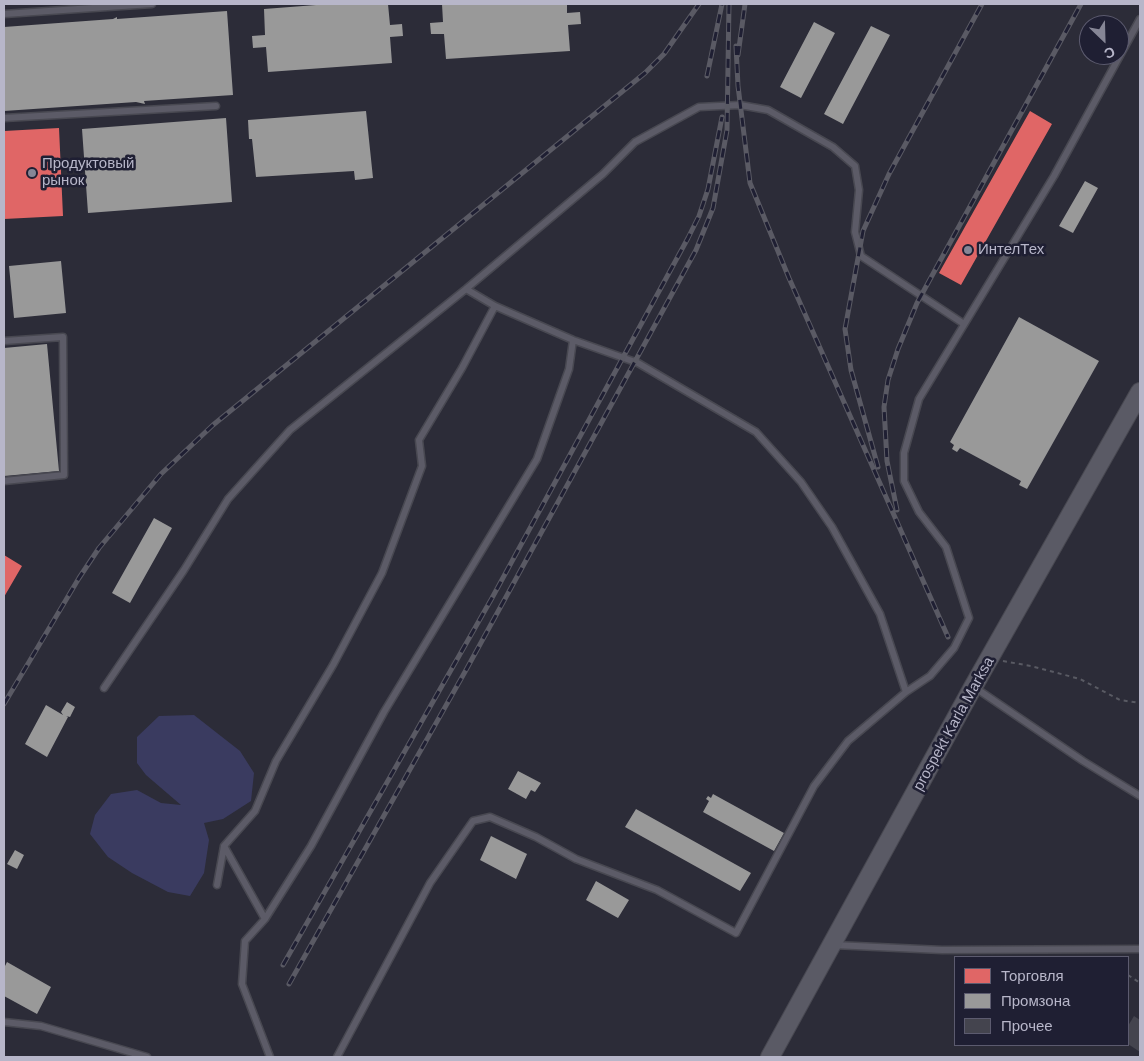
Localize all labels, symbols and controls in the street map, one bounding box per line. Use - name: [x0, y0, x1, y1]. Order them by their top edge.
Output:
- north arrow: [1079, 15, 1129, 65]
- text: С: [1102, 43, 1118, 62]
- place label: Продуктовый рынок: [42, 155, 134, 190]
- marker: Продуктовый рынок: [26, 167, 38, 179]
- place label: ИнтелТех: [978, 241, 1044, 259]
- marker: ИнтелТех: [962, 244, 974, 256]
- street label: prospekt Karla Marksa: [910, 654, 998, 794]
- legend: [954, 956, 1129, 1046]
- text: Торговля: [1001, 967, 1064, 984]
- text: Промзона: [1001, 992, 1070, 1009]
- text: Прочее: [1001, 1017, 1053, 1034]

